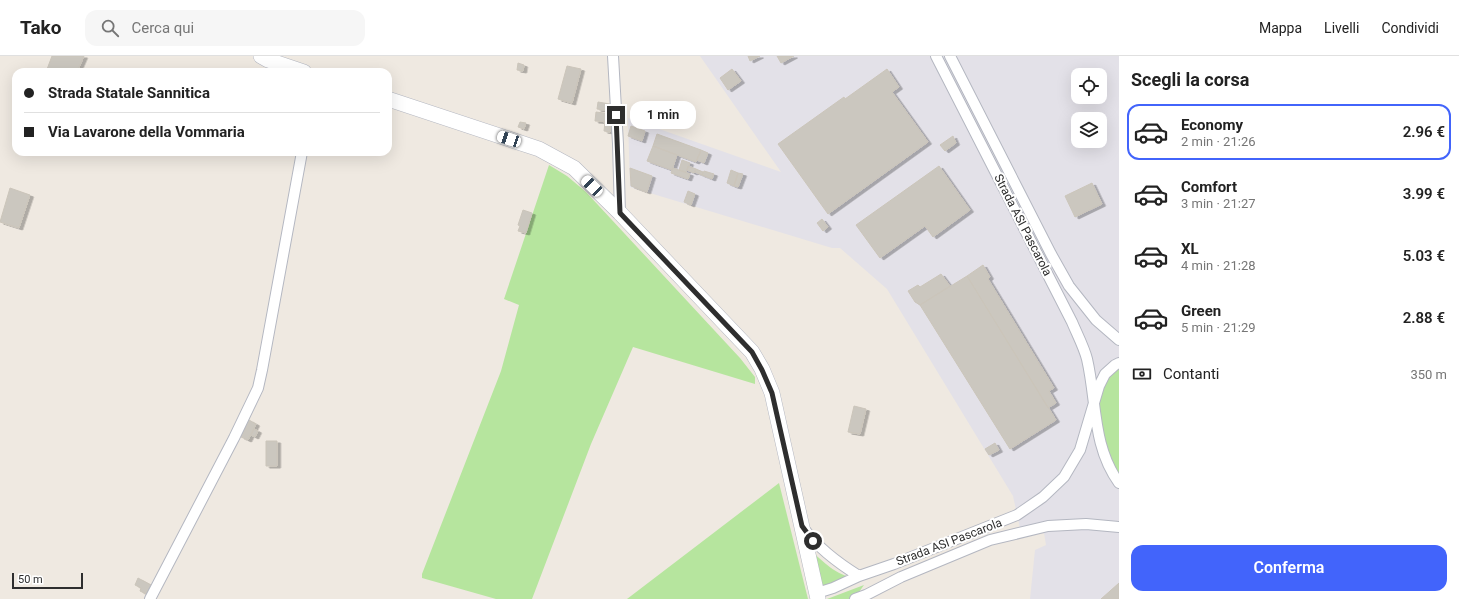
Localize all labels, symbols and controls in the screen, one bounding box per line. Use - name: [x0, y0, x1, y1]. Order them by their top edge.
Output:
- search box: [85, 10, 365, 46]
- text: Tako: [20, 16, 61, 39]
- icon: search: [99, 17, 121, 39]
- text: Cerca qui: [131, 19, 194, 37]
- text: Mappa: [1259, 20, 1302, 36]
- text: Livelli: [1324, 20, 1359, 36]
- text: Condividi: [1381, 20, 1439, 36]
- map controls: [1071, 68, 1107, 148]
- button: locate: [1071, 68, 1107, 104]
- text: Scegli la corsa: [1131, 69, 1249, 90]
- text: Strada Statale Sannitica: [48, 84, 210, 102]
- callout: 1 min: [630, 101, 696, 129]
- route end: [607, 106, 625, 124]
- text: 1 min: [647, 107, 679, 122]
- button: layers: [1071, 112, 1107, 148]
- icon: car: [1133, 114, 1169, 150]
- text: Economy: [1181, 116, 1243, 134]
- text: Via Lavarone della Vommaria: [48, 123, 245, 141]
- text: 2.96 €: [1403, 123, 1445, 141]
- car: [496, 130, 522, 148]
- text: 2 min · 21:26: [1181, 134, 1256, 149]
- street label: Strada ASI Pascarola: [991, 172, 1055, 278]
- car: [579, 173, 605, 199]
- icon: car: [1133, 176, 1169, 212]
- text: Comfort: [1181, 178, 1237, 196]
- text: 3.99 €: [1403, 185, 1445, 203]
- text: 3 min · 21:27: [1181, 196, 1256, 211]
- icon: car: [1133, 238, 1169, 274]
- text: XL: [1181, 240, 1199, 258]
- text: 5.03 €: [1403, 247, 1445, 265]
- text: 4 min · 21:28: [1181, 258, 1256, 273]
- icon: car: [1133, 300, 1169, 336]
- text: Green: [1181, 302, 1221, 320]
- text: 2.88 €: [1403, 309, 1445, 327]
- text: 5 min · 21:29: [1181, 320, 1256, 335]
- icon: cash: [1131, 363, 1153, 385]
- text: Contanti: [1163, 365, 1220, 383]
- text: 350 m: [1410, 367, 1447, 382]
- street label: Strada ASI Pascarola: [894, 515, 1004, 569]
- route start: [804, 532, 822, 550]
- button: Conferma: [1131, 545, 1447, 591]
- scale bar: [12, 571, 83, 590]
- text: 50 m: [18, 573, 43, 586]

